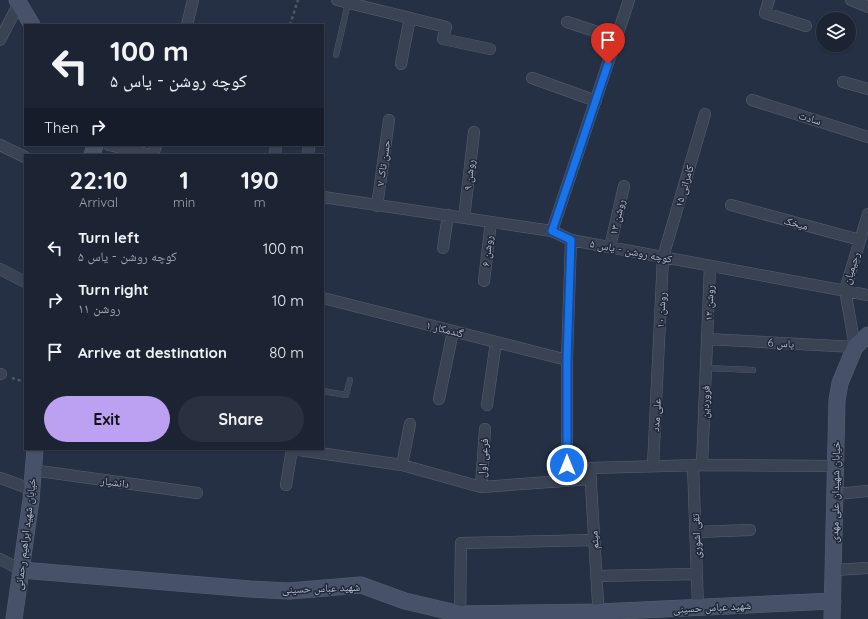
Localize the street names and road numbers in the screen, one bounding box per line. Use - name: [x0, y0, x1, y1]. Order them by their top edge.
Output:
- street label: سادت: [797, 108, 823, 128]
- street label: حسن تاک ۷: [373, 139, 393, 187]
- street label: روشن ۹: [460, 159, 478, 191]
- street label: کامرانی ۱۵: [671, 163, 697, 209]
- street label: روشن ۱۳: [606, 198, 628, 236]
- street label: میخک: [782, 213, 810, 233]
- street label: روشن ۶: [478, 235, 496, 267]
- street label: کوچه روشن - یاس ۵: [589, 236, 674, 266]
- street label: رحیمیان: [839, 250, 863, 286]
- street label: روشن ۱۲: [701, 285, 717, 321]
- street label: روشن ۱۰: [653, 292, 669, 328]
- street label: گندمکار ۱: [425, 318, 466, 340]
- street label: یاس 6: [767, 335, 795, 351]
- street label: فروردین: [697, 385, 713, 419]
- street label: علی مدد: [648, 397, 664, 432]
- street label: فرعی اول: [475, 437, 491, 478]
- street label: خیابان شهیدان علی مهدی: [827, 441, 843, 543]
- street label: دانشیار: [99, 473, 131, 491]
- street label: خیابان شهید ابراهیم رحمانی: [11, 477, 40, 591]
- street label: تقی اشوری: [688, 513, 704, 559]
- street label: میثم: [586, 530, 603, 550]
- street label: شهید عباس حسینی: [282, 580, 360, 596]
- street label: شهید عباس حسینی: [673, 598, 751, 616]

